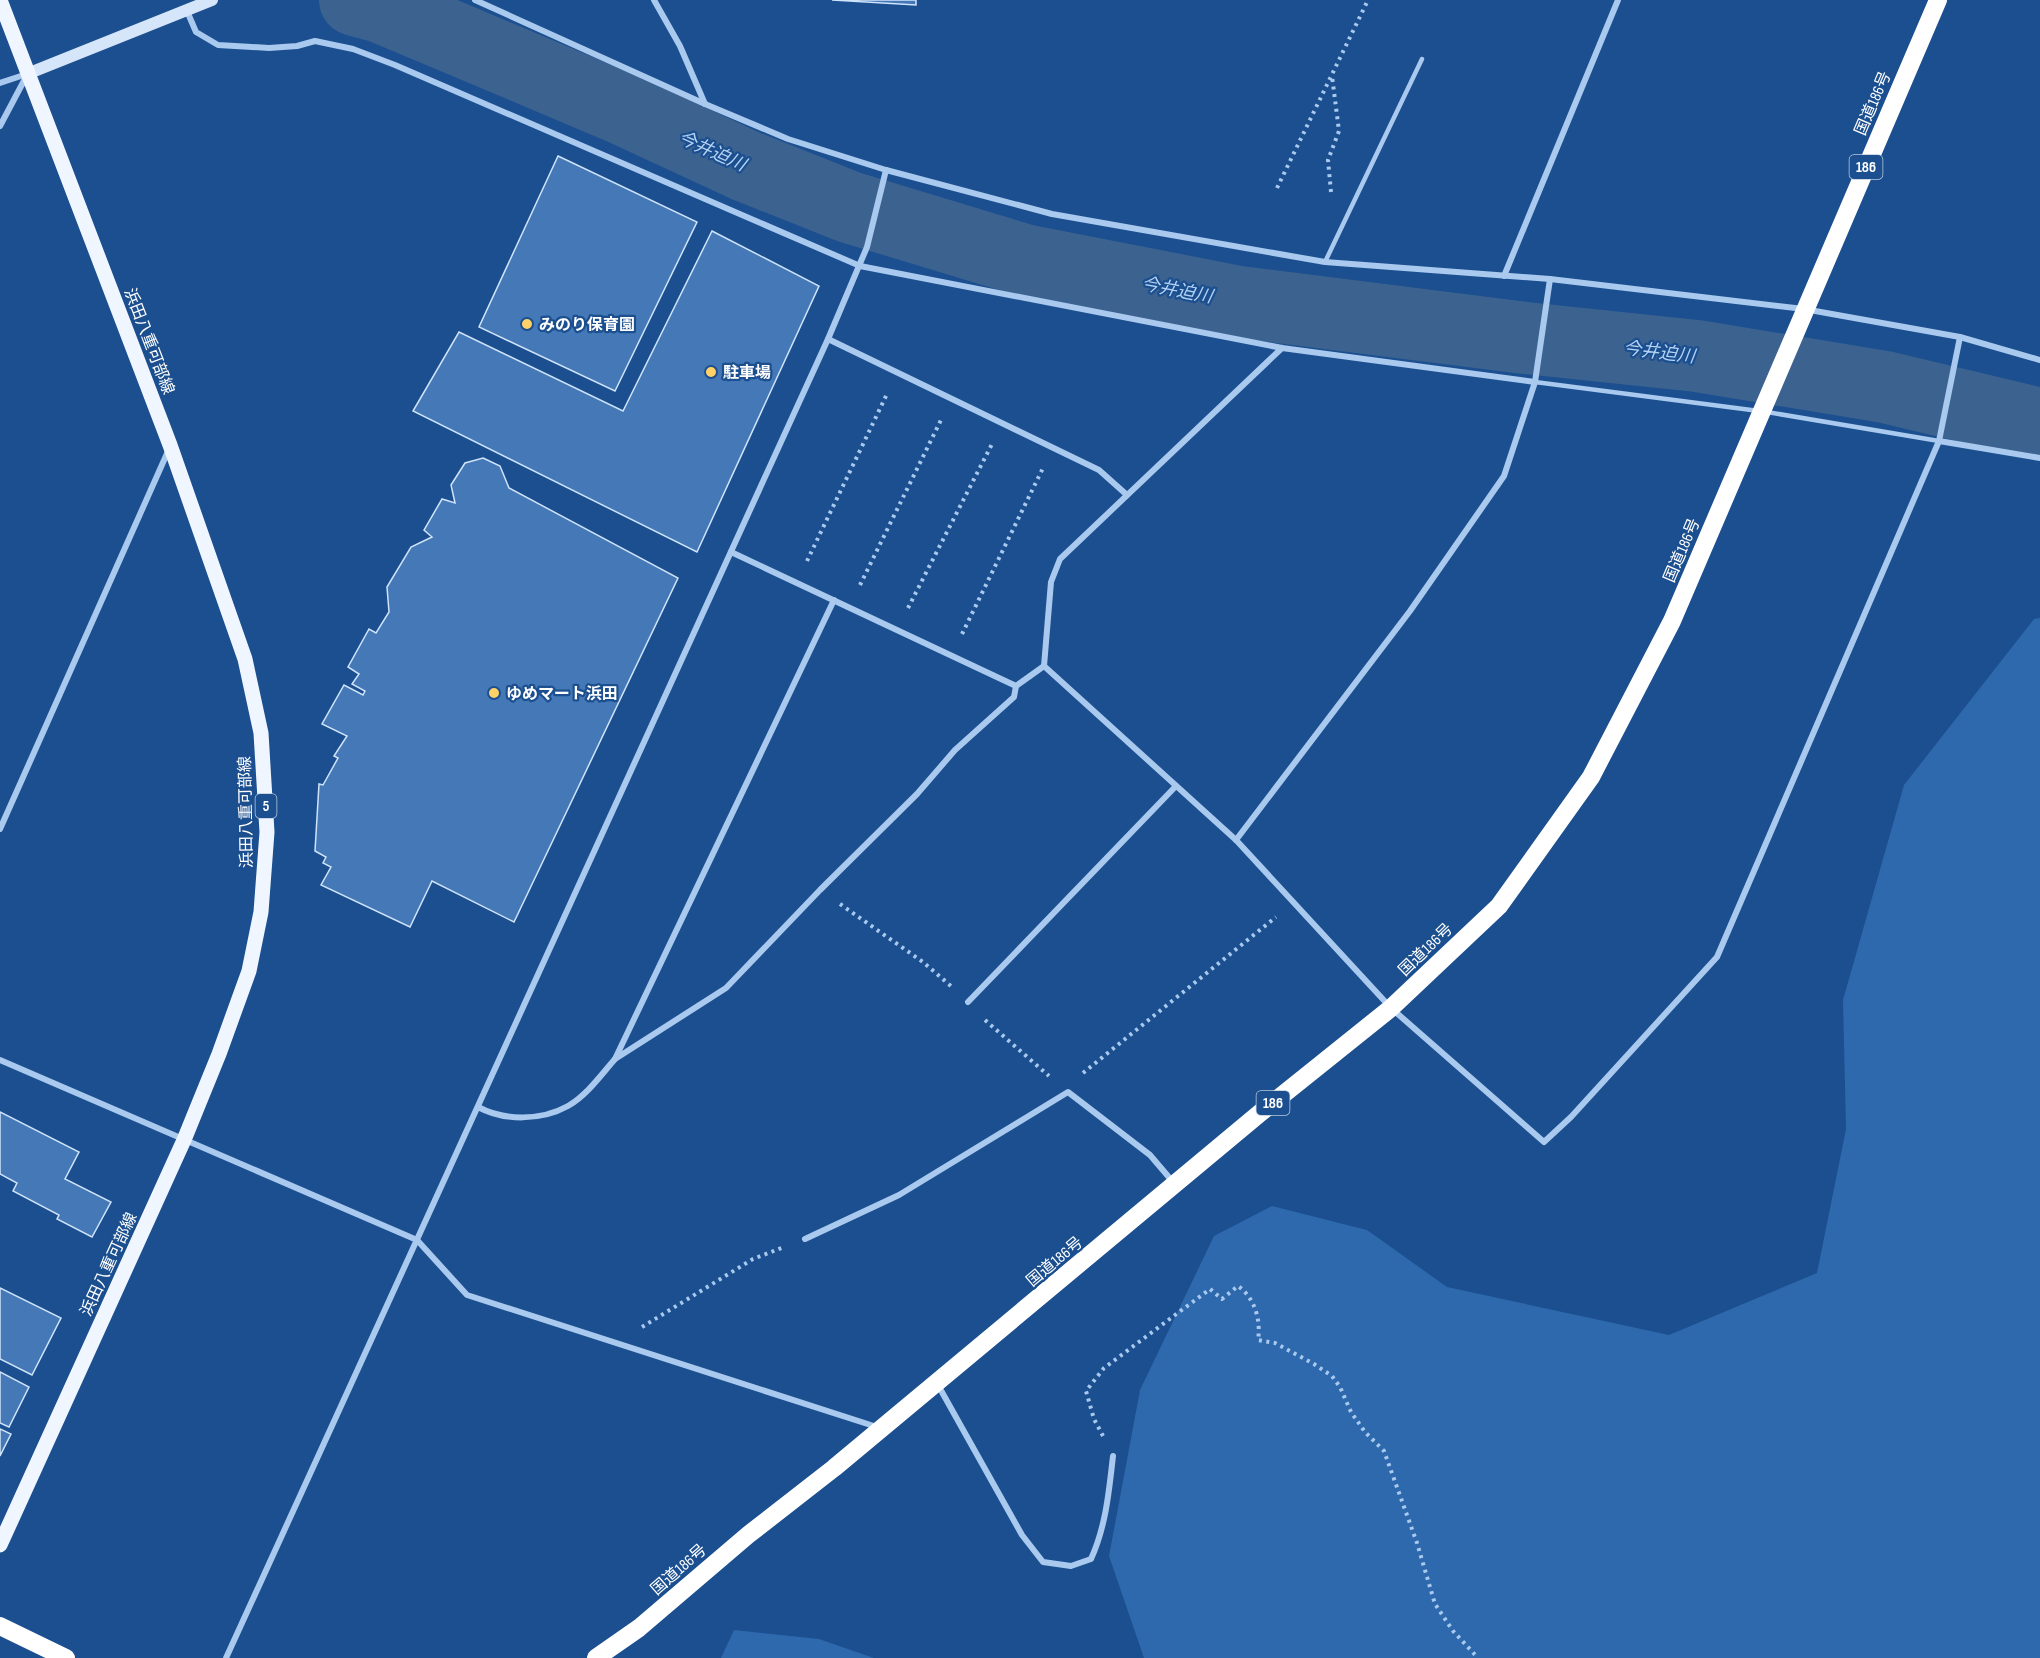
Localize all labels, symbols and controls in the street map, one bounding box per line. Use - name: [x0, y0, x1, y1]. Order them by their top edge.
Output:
- street label: 国道186号: [1851, 69, 1895, 138]
- water label: 今井迫川: [675, 127, 751, 177]
- road number: 186: [1850, 155, 1882, 179]
- water label: 今井迫川: [1140, 273, 1216, 308]
- street label: 浜田八重可部線: [120, 286, 178, 397]
- place label: みのり保育園: [539, 316, 635, 335]
- marker: みのり保育園: [520, 317, 534, 331]
- water label: 今井迫川: [1622, 338, 1698, 368]
- place label: 駐車場: [723, 364, 771, 383]
- marker: 駐車場: [704, 365, 718, 379]
- street label: 国道186号: [1660, 516, 1704, 585]
- place label: ゆめマート浜田: [506, 685, 618, 704]
- marker: ゆめマート浜田: [487, 686, 501, 700]
- street label: 浜田八重可部線: [236, 756, 257, 868]
- road number: 5: [256, 794, 276, 818]
- street label: 国道186号: [1395, 920, 1457, 980]
- road number: 186: [1256, 1091, 1290, 1115]
- street label: 浜田八重可部線: [77, 1210, 142, 1319]
- street label: 国道186号: [1023, 1233, 1087, 1291]
- street label: 国道186号: [647, 1541, 711, 1599]

